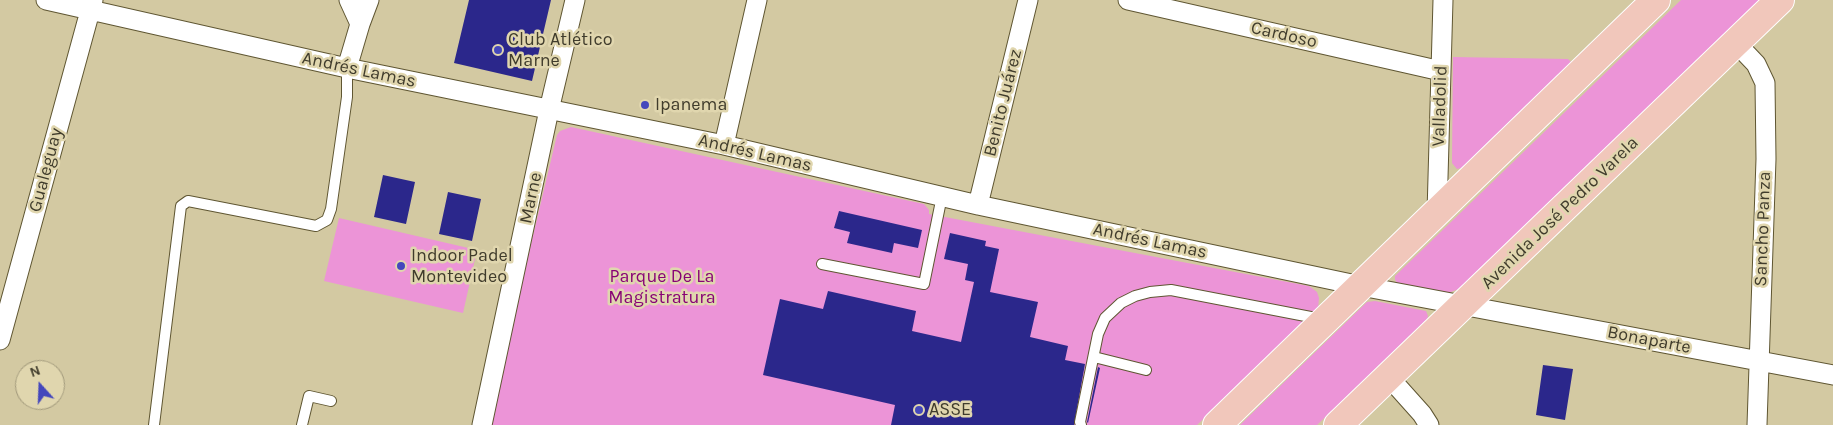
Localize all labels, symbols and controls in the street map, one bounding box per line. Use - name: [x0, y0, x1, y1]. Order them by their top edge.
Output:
- street label: Cardoso: [1249, 17, 1319, 53]
- place label: Club Atlético Marne: [508, 29, 613, 72]
- marker: Club Atlético Marne: [492, 44, 504, 56]
- street label: Andrés Lamas: [300, 47, 418, 93]
- street label: Benito Juárez: [979, 47, 1027, 159]
- street label: Valladolid: [1428, 65, 1452, 147]
- place label: Ipanema: [655, 94, 727, 116]
- marker: Ipanema: [639, 99, 651, 111]
- street label: Gualeguay: [24, 126, 68, 214]
- street label: Andrés Lamas: [696, 129, 814, 177]
- street label: Avenida José Pedro Varela: [1477, 132, 1643, 294]
- street label: Marne: [515, 170, 547, 226]
- street label: Sancho Panza: [1750, 171, 1776, 287]
- street label: Andrés Lamas: [1091, 218, 1209, 264]
- place label: Indoor Padel Montevideo: [411, 245, 513, 288]
- marker: Indoor Padel Montevideo: [395, 260, 407, 272]
- park label: Parque De La Magistratura: [608, 266, 716, 308]
- street label: Bonaparte: [1605, 321, 1693, 359]
- north arrow: [15, 360, 65, 410]
- text: N: [27, 362, 43, 381]
- place label: ASSE: [929, 399, 971, 421]
- marker: ASSE: [913, 404, 925, 416]

